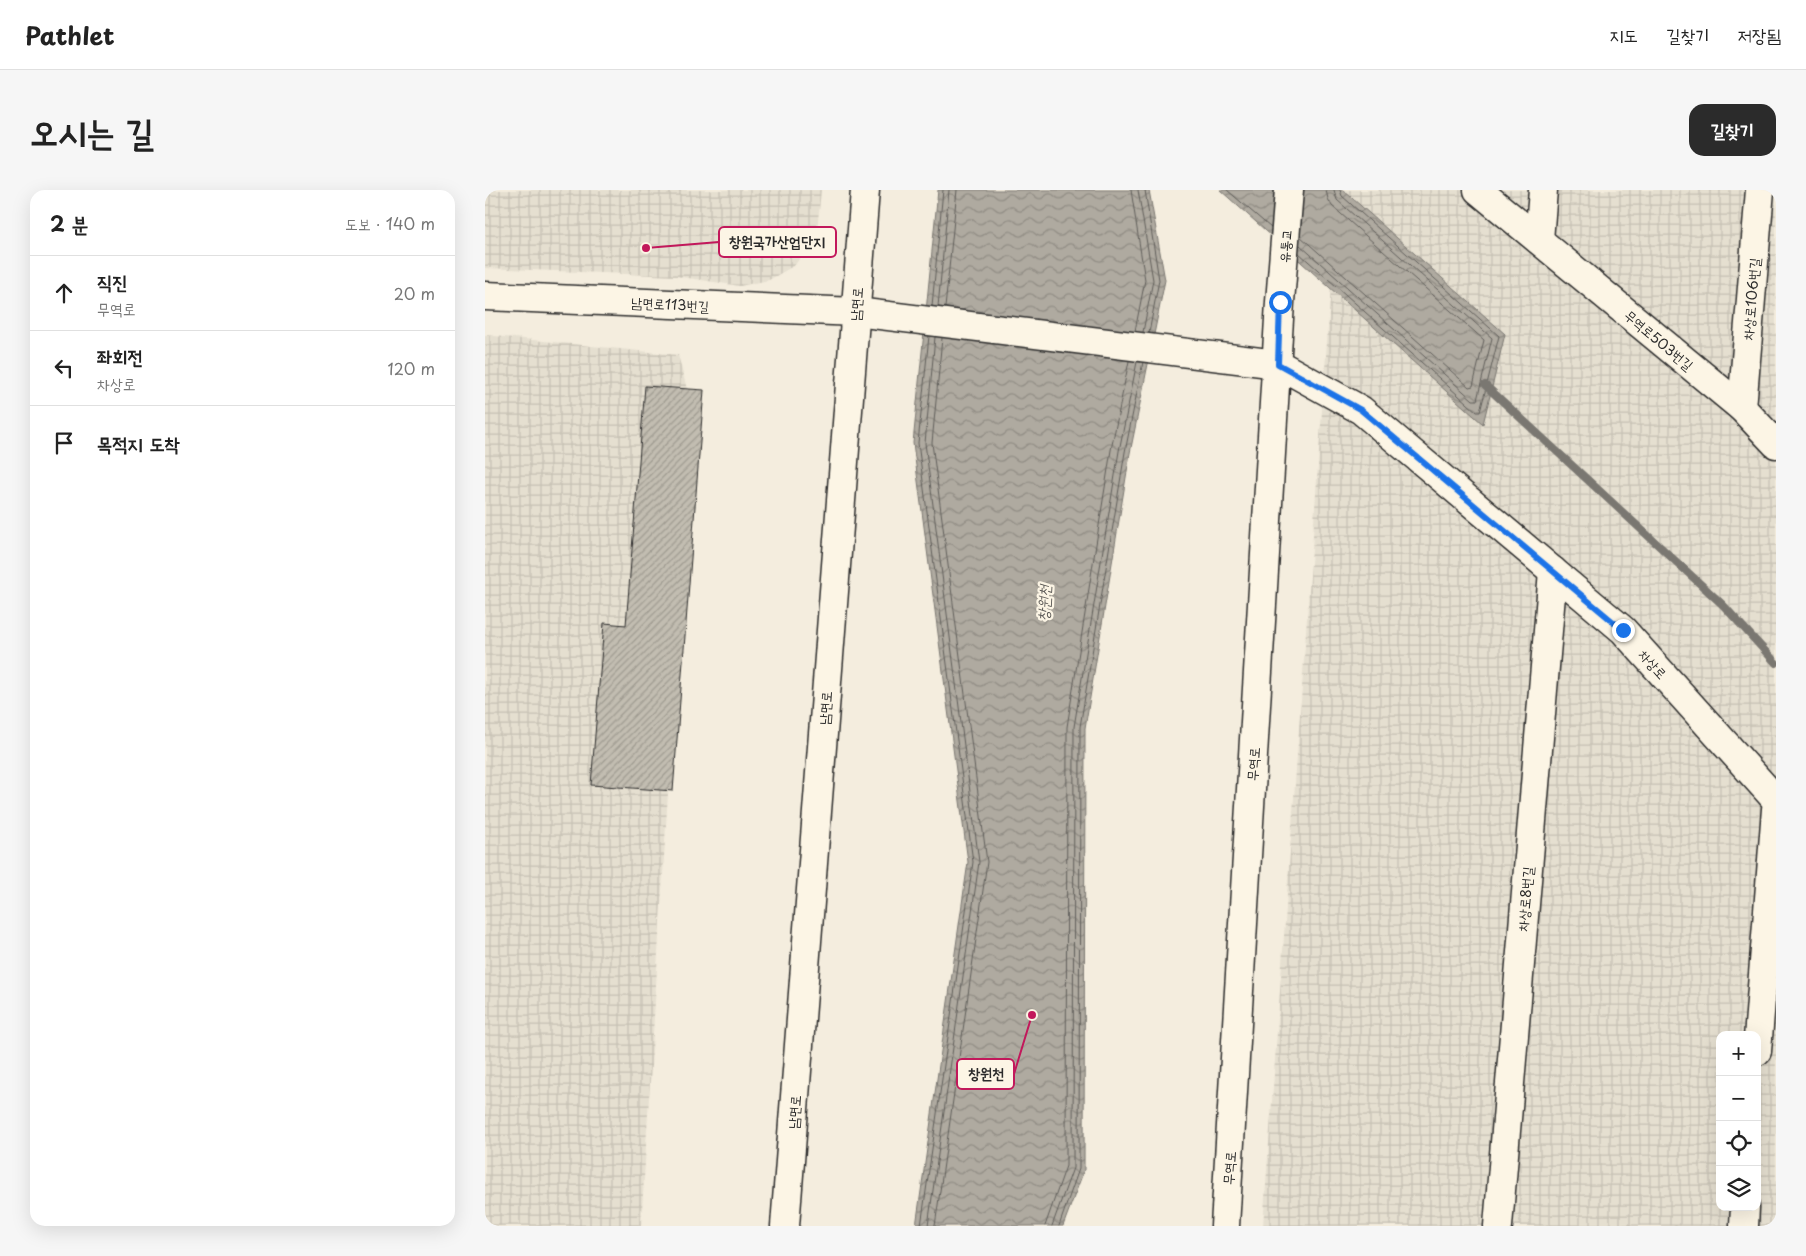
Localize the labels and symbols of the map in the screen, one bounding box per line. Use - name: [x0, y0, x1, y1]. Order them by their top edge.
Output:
- callout: 창원국가산업단지: [719, 227, 836, 257]
- street label: 유통교: [1273, 228, 1297, 264]
- text: 창원국가산업단지: [729, 229, 825, 252]
- street label: 차상로106번길: [1737, 256, 1765, 341]
- street label: 남면로: [844, 286, 868, 322]
- street label: 남면로113번길: [630, 291, 710, 317]
- route start: [1269, 291, 1292, 314]
- street label: 무역로503번길: [1620, 305, 1699, 376]
- water label: 창원천: [1031, 582, 1056, 622]
- route end: [1612, 619, 1635, 642]
- street label: 차상로: [1634, 644, 1672, 684]
- street label: 남면로: [813, 690, 837, 726]
- street label: 무역로: [1241, 746, 1265, 782]
- street label: 차상로8번길: [1512, 865, 1538, 932]
- callout: 창원천: [957, 1059, 1014, 1089]
- text: 창원천: [968, 1061, 1004, 1084]
- street label: 남면로: [782, 1094, 806, 1130]
- street label: 무역로: [1217, 1150, 1241, 1186]

